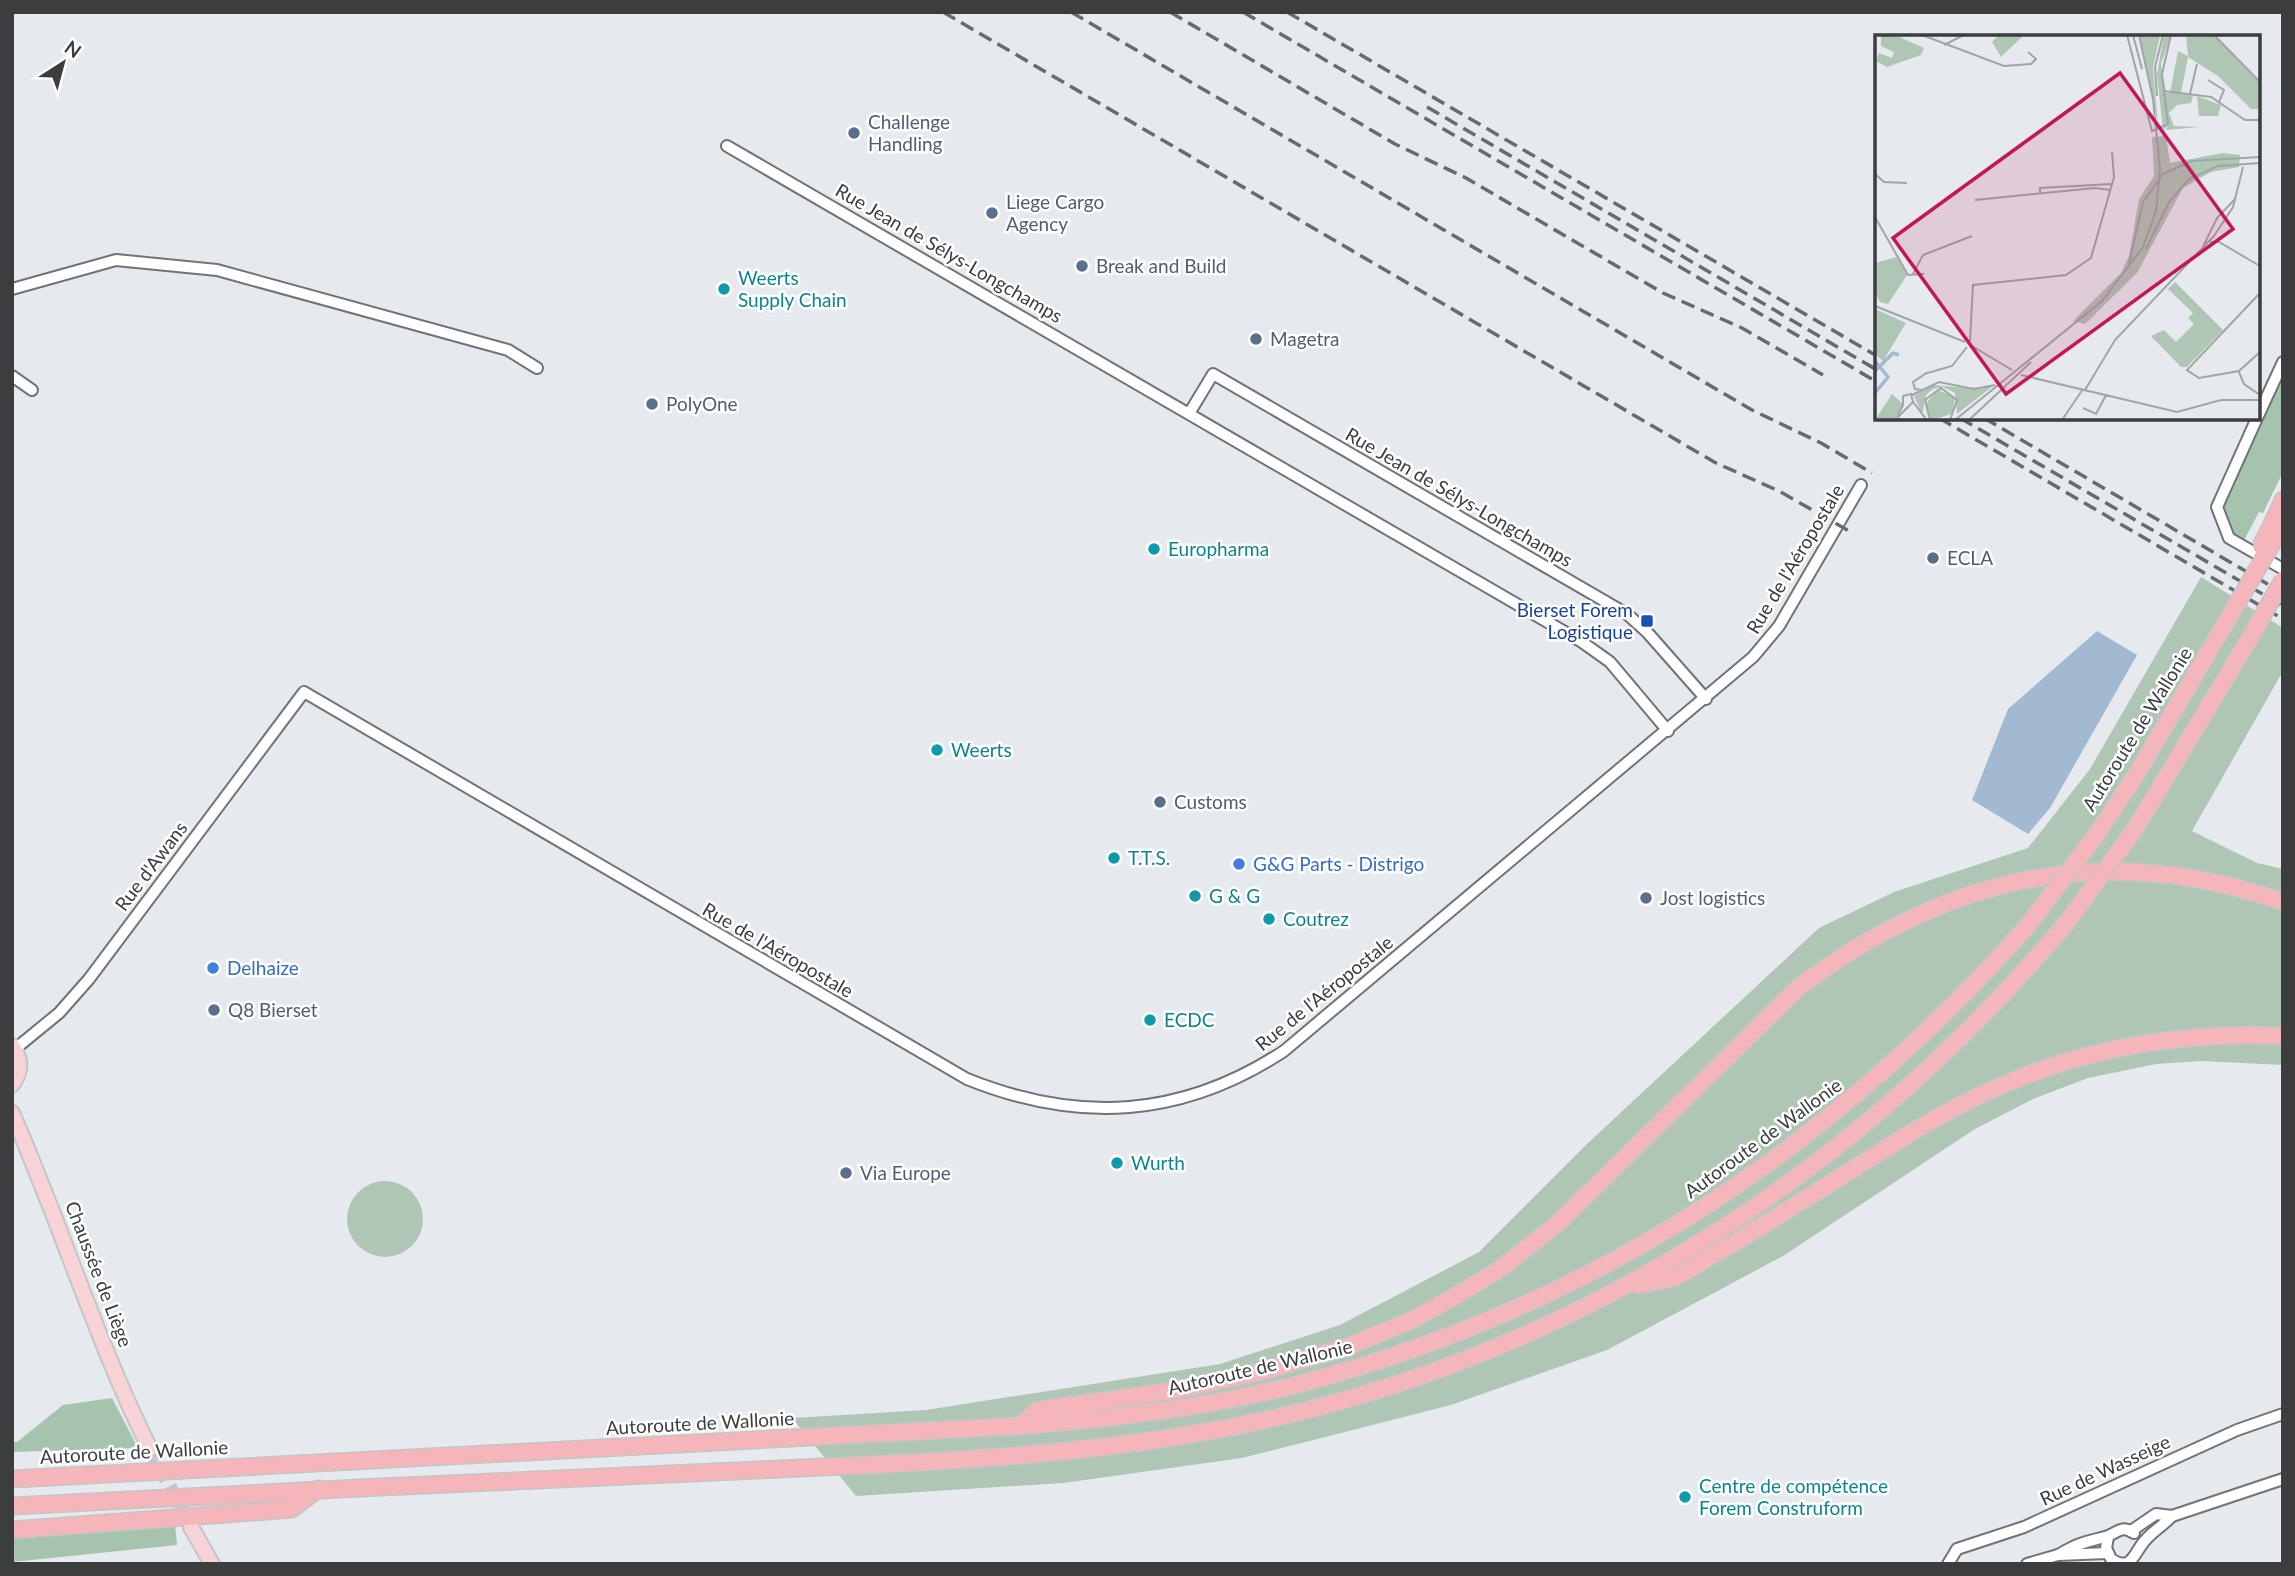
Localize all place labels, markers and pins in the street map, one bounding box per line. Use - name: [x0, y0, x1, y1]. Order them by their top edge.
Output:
- place label: Challenge Handling: [868, 110, 950, 155]
- marker: Challenge Handling: [846, 125, 862, 141]
- place label: Liege Cargo Agency: [1006, 190, 1104, 235]
- marker: Liege Cargo Agency: [984, 205, 1000, 221]
- place label: Break and Build: [1096, 254, 1227, 277]
- marker: Break and Build: [1074, 258, 1090, 274]
- place label: Weerts Supply Chain: [738, 266, 847, 311]
- marker: Weerts Supply Chain: [716, 281, 732, 297]
- place label: Magetra: [1270, 327, 1340, 350]
- marker: Magetra: [1248, 331, 1264, 347]
- place label: PolyOne: [666, 392, 738, 415]
- marker: PolyOne: [644, 396, 660, 412]
- place label: Europharma: [1168, 537, 1269, 560]
- marker: Europharma: [1146, 541, 1162, 557]
- place label: ECLA: [1947, 546, 1993, 569]
- marker: ECLA: [1925, 550, 1941, 566]
- place label: Bierset Forem Logistique: [1517, 598, 1633, 643]
- marker: Bierset Forem Logistique: [1639, 613, 1655, 629]
- place label: Weerts: [951, 738, 1012, 761]
- marker: Weerts: [929, 742, 945, 758]
- place label: Customs: [1174, 790, 1247, 813]
- marker: Customs: [1152, 794, 1168, 810]
- place label: T.T.S.: [1128, 846, 1170, 869]
- marker: T.T.S.: [1106, 850, 1122, 866]
- place label: G&G Parts - Distrigo: [1253, 852, 1424, 875]
- marker: G&G Parts - Distrigo: [1231, 856, 1247, 872]
- place label: G & G: [1209, 884, 1260, 907]
- place label: Jost logistics: [1660, 886, 1765, 909]
- marker: G & G: [1187, 888, 1203, 904]
- marker: Jost logistics: [1638, 890, 1654, 906]
- place label: Coutrez: [1283, 907, 1349, 930]
- marker: Coutrez: [1261, 911, 1277, 927]
- place label: Delhaize: [227, 956, 299, 979]
- marker: Delhaize: [205, 960, 221, 976]
- place label: Q8 Bierset: [228, 998, 318, 1021]
- marker: Q8 Bierset: [206, 1002, 222, 1018]
- place label: ECDC: [1164, 1008, 1215, 1031]
- marker: ECDC: [1142, 1012, 1158, 1028]
- place label: Wurth: [1131, 1151, 1185, 1174]
- marker: Wurth: [1109, 1155, 1125, 1171]
- place label: Via Europe: [860, 1161, 951, 1184]
- marker: Via Europe: [838, 1165, 854, 1181]
- place label: Centre de compétence Forem Construform: [1699, 1474, 1888, 1519]
- marker: Centre de compétence Forem Construform: [1677, 1489, 1693, 1505]

